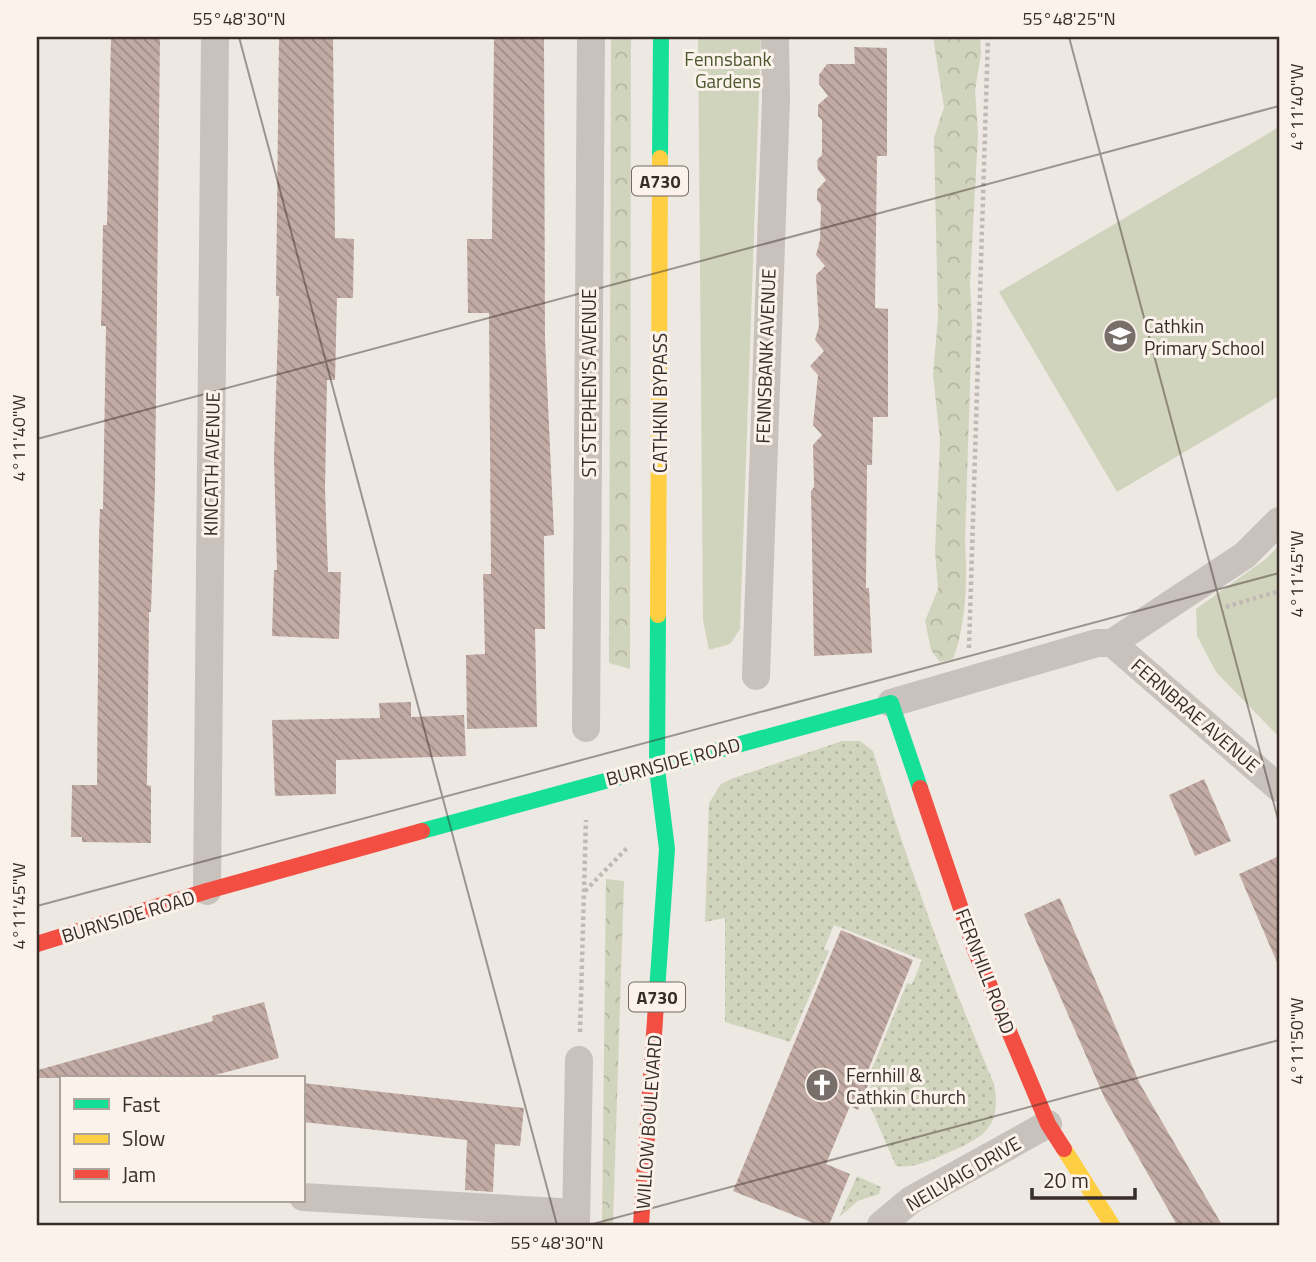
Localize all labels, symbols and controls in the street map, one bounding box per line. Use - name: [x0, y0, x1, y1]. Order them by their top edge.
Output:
- text: 55°48'30"N: [192, 5, 286, 32]
- text: 55°48'25"N: [1022, 5, 1116, 32]
- park label: Fennsbank Gardens: [684, 44, 772, 95]
- text: 4°11'40"W: [1283, 64, 1310, 150]
- road number: A730: [632, 166, 688, 196]
- street label: FENNSBANK AVENUE: [747, 268, 783, 444]
- street label: ST STEPHEN'S AVENUE: [574, 288, 603, 478]
- place label: Cathkin Primary School: [1144, 311, 1265, 362]
- school or university icon: Cathkin Primary School: [1101, 317, 1139, 355]
- street label: CATHKIN BYPASS: [645, 333, 674, 473]
- street label: KINCATH AVENUE: [195, 392, 227, 536]
- text: 4°11'40"W: [5, 395, 32, 481]
- text: 4°11'45"W: [1283, 531, 1310, 617]
- street label: FERNBRAE AVENUE: [1125, 651, 1267, 779]
- street label: BURNSIDE ROAD: [603, 729, 743, 793]
- text: 4°11'45"W: [5, 863, 32, 949]
- street label: BURNSIDE ROAD: [58, 882, 198, 950]
- street label: FERNHILL ROAD: [949, 904, 1023, 1038]
- road number: A730: [629, 982, 685, 1012]
- text: 4°11'50"W: [1283, 998, 1310, 1084]
- street label: WILLOW BOULEVARD: [627, 1034, 669, 1210]
- place label: Fernhill & Cathkin Church: [846, 1060, 966, 1111]
- church icon: Fernhill & Cathkin Church: [803, 1066, 841, 1104]
- legend: [60, 1076, 304, 1202]
- text: Fast: [122, 1088, 161, 1120]
- text: Slow: [122, 1122, 165, 1154]
- street label: NEILVAIG DRIVE: [900, 1128, 1026, 1218]
- scale bar: [1032, 1157, 1136, 1201]
- text: Jam: [122, 1158, 156, 1190]
- text: 20 m: [1043, 1164, 1089, 1196]
- text: 55°48'30"N: [510, 1229, 604, 1256]

